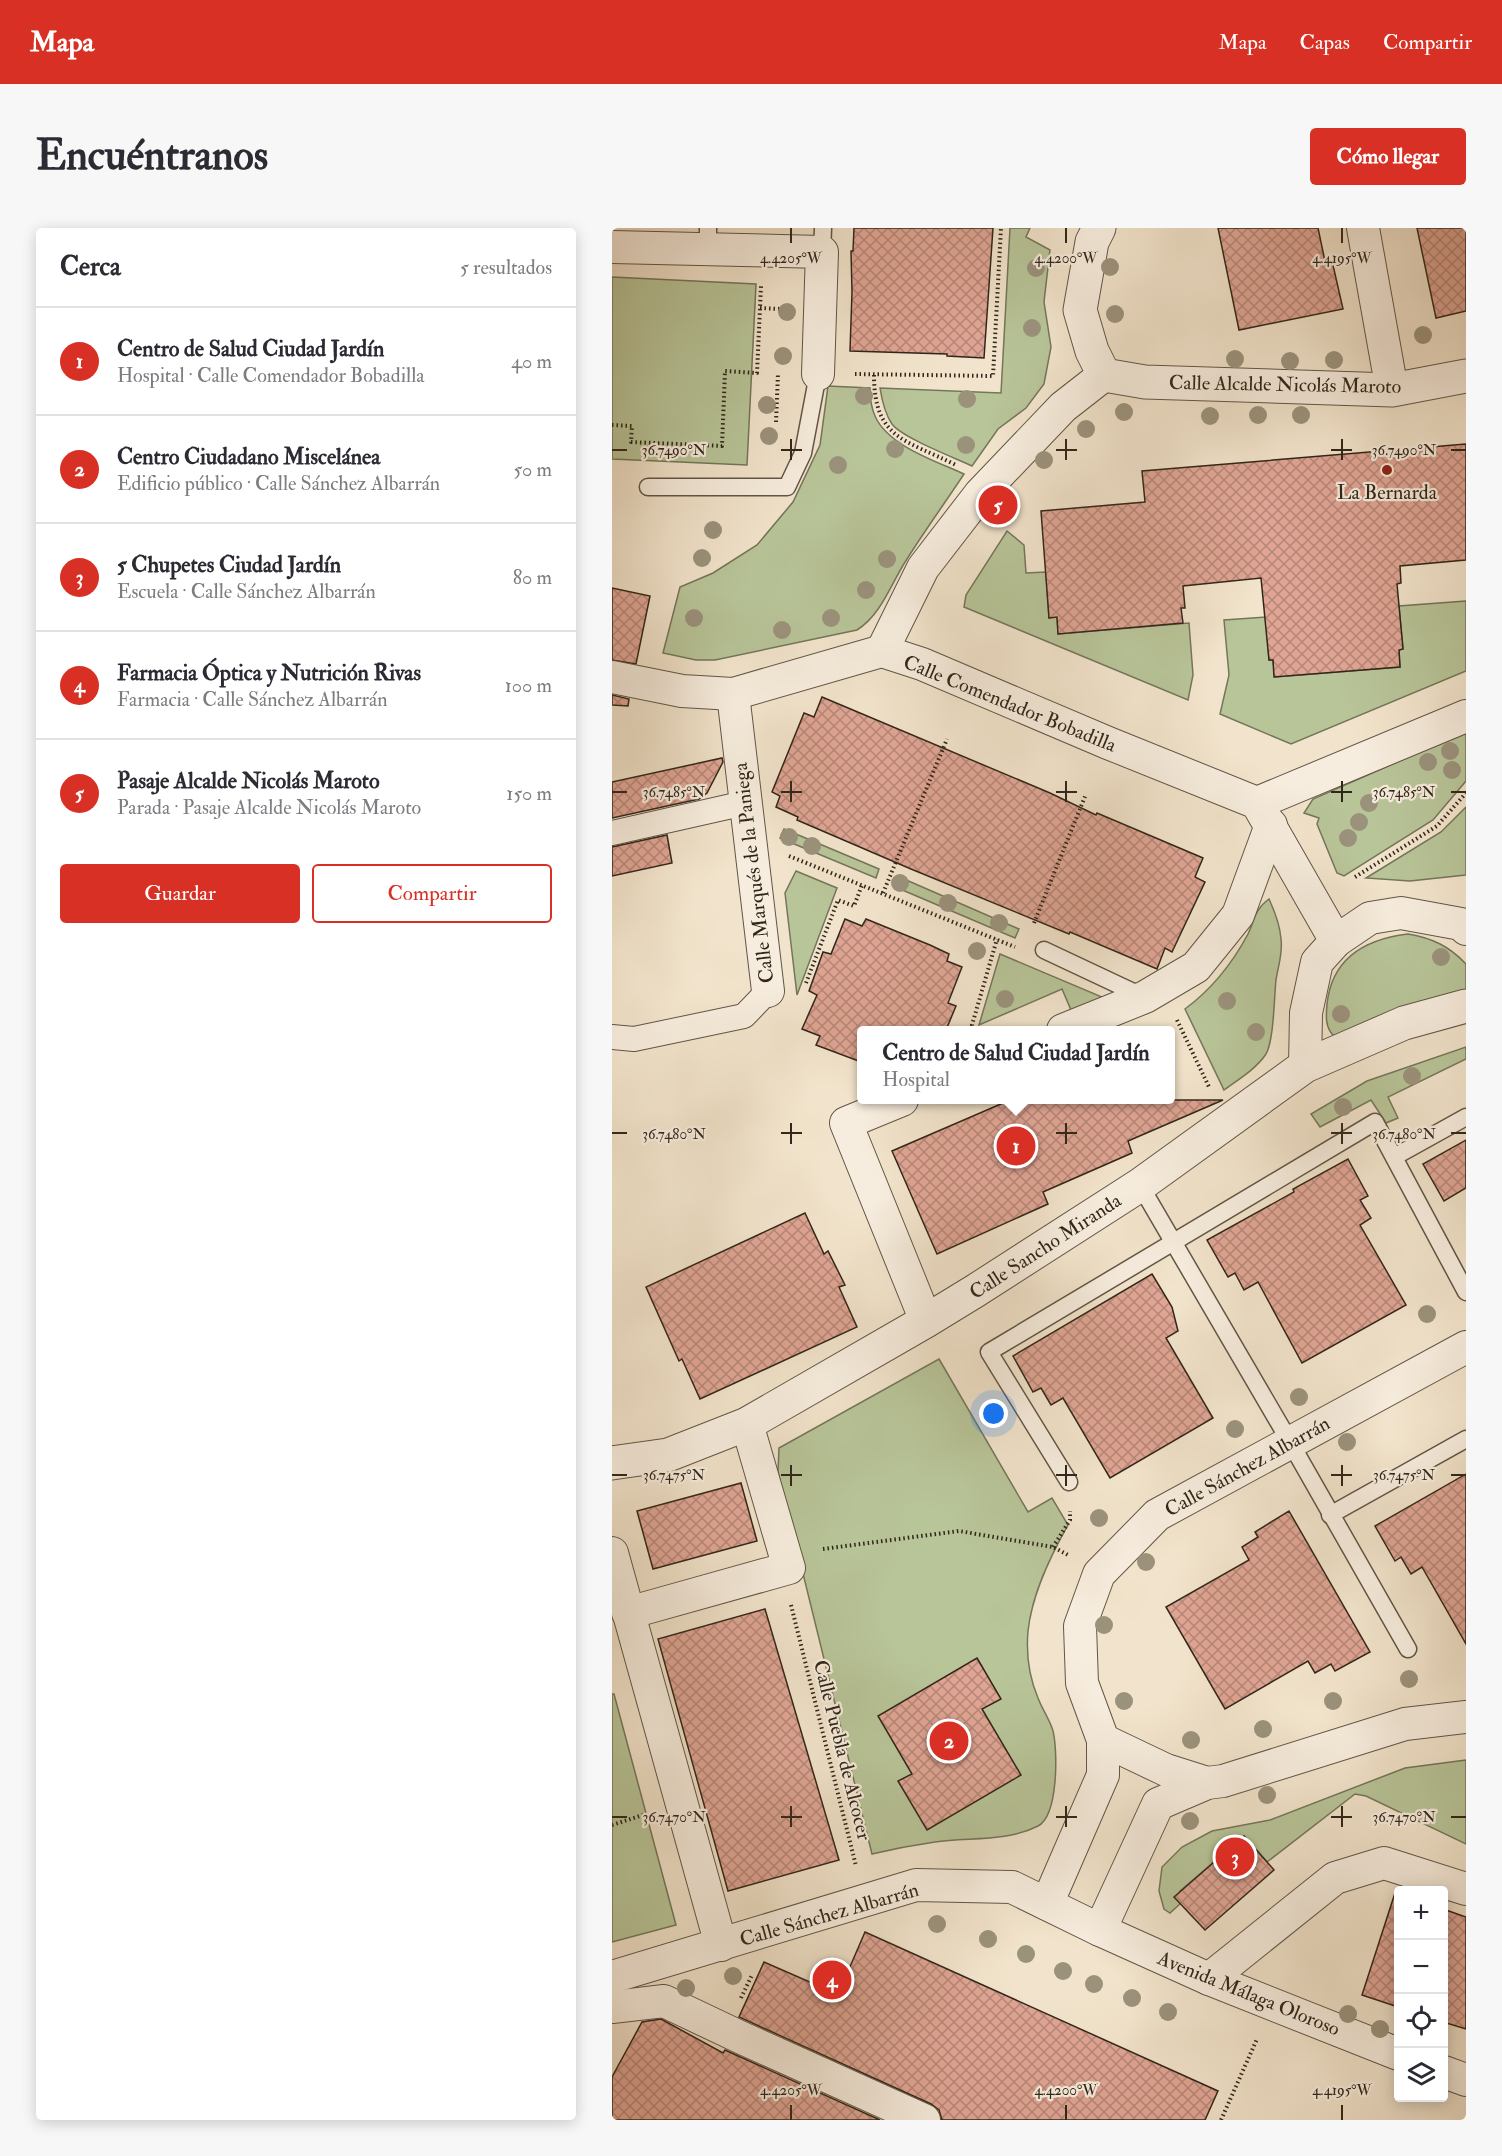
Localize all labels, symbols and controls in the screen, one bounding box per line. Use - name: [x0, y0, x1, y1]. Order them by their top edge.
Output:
- text: Mapa: [30, 25, 94, 60]
- text: Mapa: [1219, 29, 1267, 56]
- text: Capas: [1300, 29, 1350, 56]
- text: Compartir: [1383, 29, 1472, 56]
- button: Cómo llegar: [1310, 128, 1466, 185]
- text: Encuéntranos: [36, 130, 268, 182]
- text: 4.4205°W: [760, 249, 823, 268]
- text: 4.4200°W: [1034, 249, 1098, 268]
- text: 4.4195°W: [1312, 249, 1373, 268]
- text: Cerca: [60, 251, 121, 283]
- text: 5 resultados: [460, 255, 552, 280]
- text: Centro de Salud Ciudad Jardín: [117, 335, 384, 363]
- text: 1: [76, 349, 83, 374]
- text: 40 m: [511, 349, 552, 374]
- text: Hospital · Calle Comendador Bobadilla: [117, 363, 424, 388]
- street label: Calle Alcalde Nicolás Maroto: [1169, 370, 1401, 399]
- text: 36.7490°N: [642, 441, 707, 460]
- text: 36.7490°N: [1372, 441, 1437, 460]
- text: Centro Ciudadano Miscelánea: [117, 443, 380, 471]
- text: 2: [74, 457, 85, 482]
- text: 50 m: [513, 457, 552, 482]
- marker: La Bernarda: [1380, 463, 1394, 477]
- text: Edificio público · Calle Sánchez Albarrán: [117, 471, 440, 496]
- place label: La Bernarda: [1337, 480, 1438, 505]
- pin: 5: [978, 482, 1018, 528]
- text: 5 Chupetes Ciudad Jardín: [117, 551, 341, 579]
- text: 3: [76, 565, 83, 590]
- text: 80 m: [513, 565, 552, 590]
- text: Escuela · Calle Sánchez Albarrán: [117, 579, 376, 604]
- street label: Calle Comendador Bobadilla: [900, 649, 1121, 758]
- text: Farmacia Óptica y Nutrición Rivas: [117, 659, 421, 687]
- text: 4: [74, 673, 85, 698]
- text: 100 m: [505, 673, 552, 698]
- text: Farmacia · Calle Sánchez Albarrán: [117, 687, 388, 712]
- street label: Calle Marqués de la Paniega: [727, 760, 779, 985]
- text: Pasaje Alcalde Nicolás Maroto: [117, 767, 380, 795]
- text: 5: [75, 781, 84, 806]
- text: 150 m: [506, 781, 552, 806]
- text: 36.7485°N: [643, 783, 706, 802]
- text: 36.7485°N: [1373, 783, 1436, 802]
- text: Parada · Pasaje Alcalde Nicolás Maroto: [117, 795, 421, 820]
- button: Guardar: [60, 864, 300, 923]
- button: Compartir: [312, 864, 552, 923]
- popup: [857, 1026, 1175, 1104]
- text: Centro de Salud Ciudad Jardín: [882, 1039, 1150, 1067]
- text: Hospital: [882, 1067, 950, 1092]
- pin: 1: [996, 1124, 1036, 1168]
- text: 36.7480°N: [642, 1125, 706, 1144]
- text: 36.7480°N: [1372, 1125, 1436, 1144]
- street label: Calle Sancho Miranda: [965, 1188, 1127, 1305]
- your location: [979, 1399, 1008, 1428]
- street label: Calle Sánchez Albarrán: [1160, 1411, 1334, 1522]
- text: 36.7475°N: [643, 1466, 706, 1485]
- text: 36.7475°N: [1373, 1466, 1436, 1485]
- street label: Calle Puebla de Alcocer: [808, 1657, 877, 1843]
- pin: 2: [930, 1718, 968, 1764]
- text: 36.7470°N: [642, 1808, 706, 1827]
- text: 36.7470°N: [1372, 1808, 1436, 1827]
- pin: 3: [1216, 1834, 1254, 1880]
- street label: Calle Sánchez Albarrán: [737, 1877, 922, 1952]
- map controls: [1394, 1886, 1448, 2102]
- button: +: [1394, 1886, 1448, 1940]
- button: −: [1394, 1940, 1448, 1994]
- street label: Avenida Málaga Oloroso: [1153, 1945, 1344, 2041]
- pin: 4: [812, 1958, 852, 2002]
- button: locate: [1394, 1994, 1448, 2048]
- button: layers: [1394, 2048, 1448, 2102]
- text: 4.4205°W: [760, 2081, 823, 2100]
- text: 4.4200°W: [1034, 2081, 1098, 2100]
- text: 4.4195°W: [1312, 2081, 1373, 2100]

